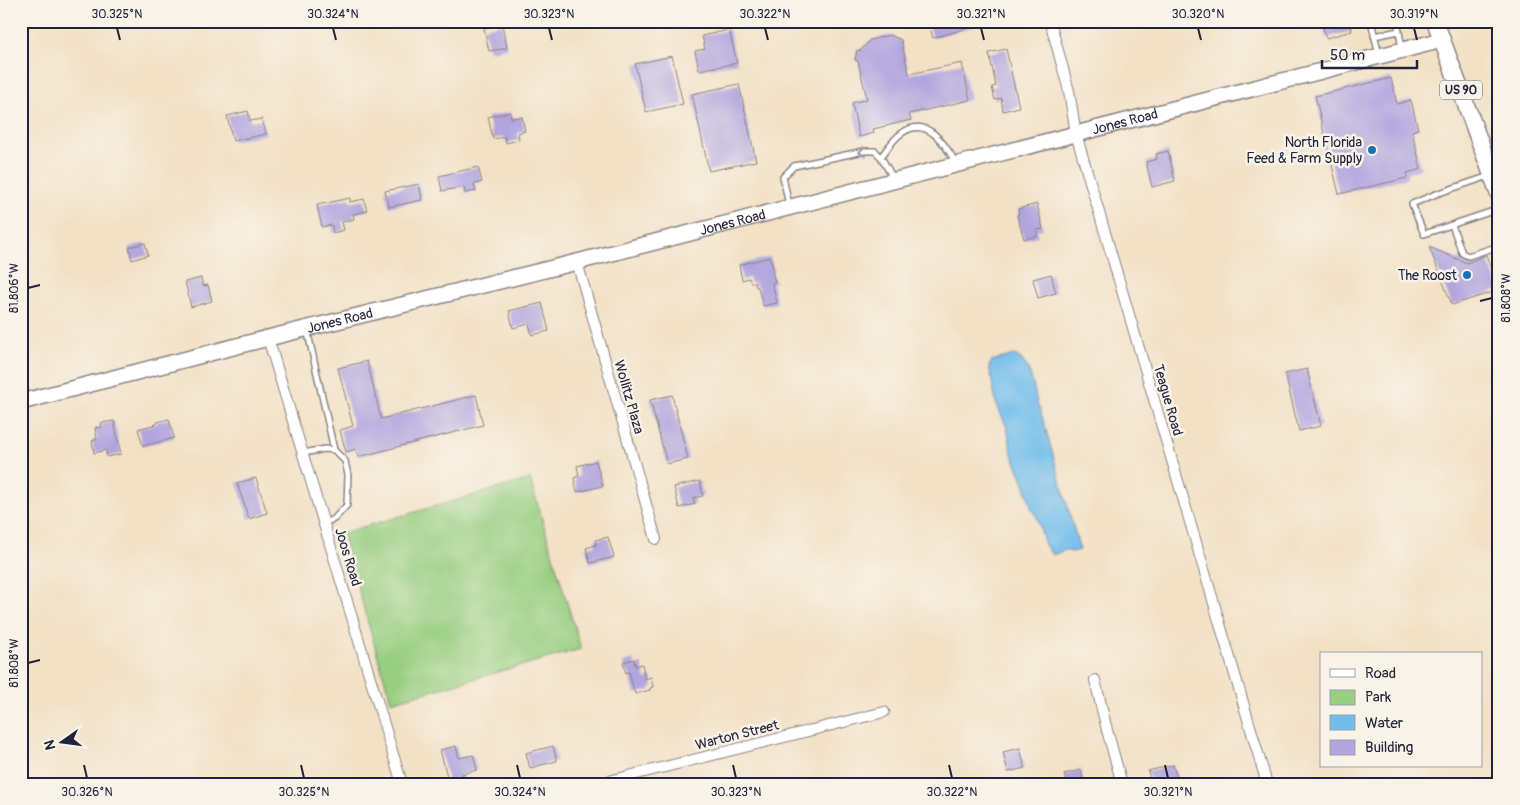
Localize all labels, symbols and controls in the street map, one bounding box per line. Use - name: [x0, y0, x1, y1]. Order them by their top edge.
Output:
- text: 30.325°N: [92, 7, 142, 22]
- text: 30.324°N: [307, 7, 359, 22]
- text: 30.323°N: [524, 7, 574, 22]
- text: 30.322°N: [739, 7, 791, 22]
- text: 30.321°N: [957, 7, 1005, 22]
- text: 30.320°N: [1172, 7, 1224, 22]
- text: 30.319°N: [1390, 7, 1438, 22]
- scale bar: [1322, 38, 1418, 70]
- text: 50 m: [1330, 46, 1365, 65]
- road number: US 90: [1440, 80, 1482, 100]
- street label: Jones Road: [1090, 105, 1160, 138]
- place label: North Florida Feed & Farm Supply: [1246, 134, 1362, 167]
- marker: North Florida Feed & Farm Supply: [1366, 144, 1378, 156]
- one-way arrow: [858, 146, 866, 157]
- street label: Jones Road: [698, 205, 767, 239]
- text: 81.806°W: [7, 263, 22, 313]
- place label: The Roost: [1398, 267, 1457, 284]
- marker: The Roost: [1461, 269, 1473, 281]
- text: 81.808°W: [1499, 273, 1514, 323]
- street label: Jones Road: [305, 304, 375, 337]
- street label: Wollitz Plaza: [610, 358, 648, 436]
- street label: Teague Road: [1150, 362, 1186, 438]
- street label: Joos Road: [331, 526, 365, 588]
- text: 81.808°W: [7, 638, 22, 688]
- legend: [1320, 652, 1482, 768]
- text: Road: [1365, 664, 1396, 683]
- text: Park: [1365, 688, 1392, 707]
- text: Water: [1365, 714, 1404, 733]
- street label: Warton Street: [694, 716, 781, 754]
- north arrow: [38, 718, 88, 768]
- text: N: [40, 738, 59, 752]
- text: Building: [1365, 738, 1413, 757]
- text: 30.326°N: [61, 785, 113, 800]
- text: 30.325°N: [279, 785, 329, 800]
- text: 30.324°N: [494, 785, 546, 800]
- text: 30.323°N: [711, 785, 761, 800]
- text: 30.322°N: [926, 785, 978, 800]
- text: 30.321°N: [1144, 785, 1192, 800]

